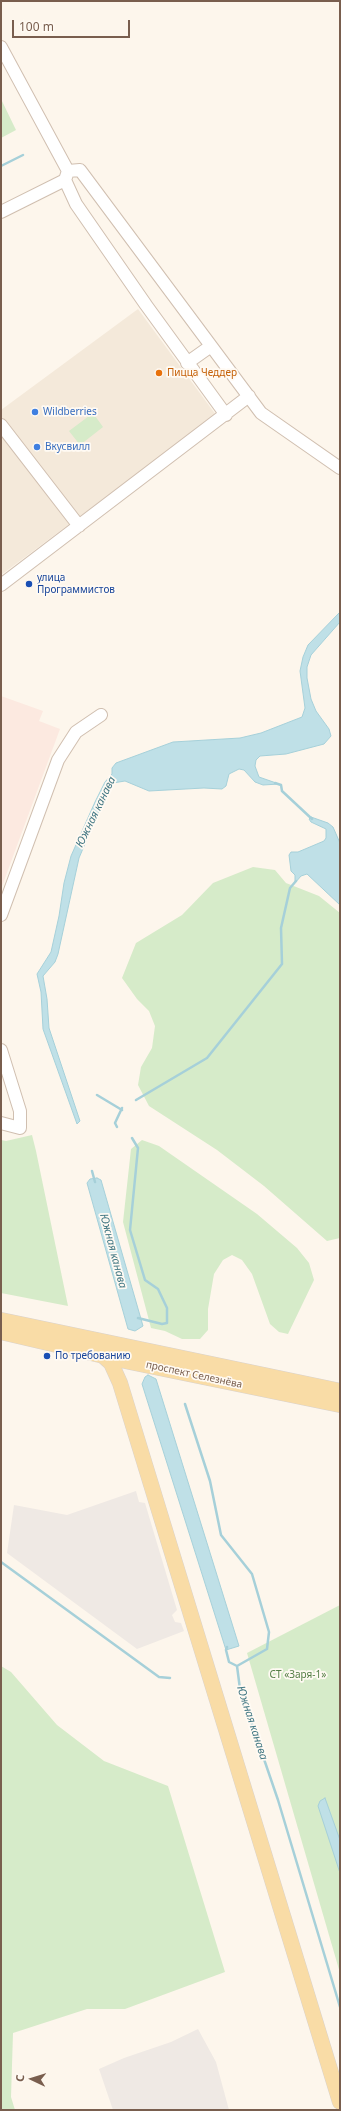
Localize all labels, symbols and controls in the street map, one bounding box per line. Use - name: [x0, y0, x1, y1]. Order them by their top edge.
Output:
- scale bar: [14, 12, 132, 38]
- text: 100 m: [19, 18, 54, 35]
- place label: Пицца Чеддер: [167, 367, 237, 379]
- marker: Пицца Чеддер: [154, 368, 164, 378]
- place label: Wildberries: [43, 406, 97, 418]
- marker: Wildberries: [30, 407, 40, 417]
- place label: Вкусвилл: [45, 441, 90, 453]
- marker: Вкусвилл: [32, 442, 42, 452]
- place label: улица Программистов: [37, 572, 115, 596]
- marker: улица Программистов: [24, 579, 34, 589]
- water label: Южная канава: [73, 775, 119, 849]
- water label: Южная канава: [97, 1212, 129, 1290]
- place label: По требованию: [55, 1350, 131, 1362]
- marker: По требованию: [42, 1351, 52, 1361]
- street label: проспект Селезнёва: [145, 1359, 243, 1391]
- park label: СТ «Заря-1»: [270, 1669, 326, 1681]
- water label: Южная канава: [234, 1684, 270, 1762]
- north arrow: [12, 2059, 52, 2099]
- text: С: [12, 2074, 27, 2082]

